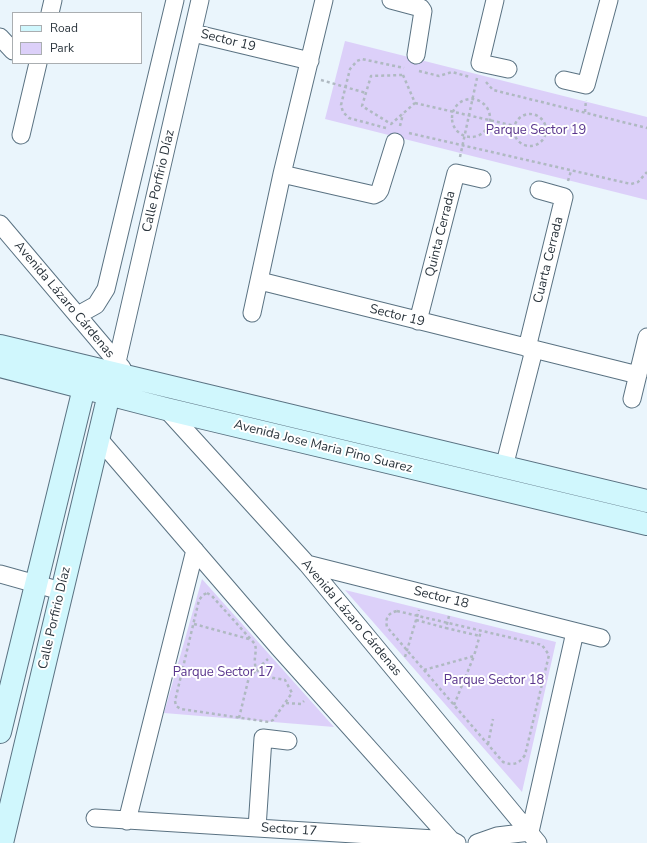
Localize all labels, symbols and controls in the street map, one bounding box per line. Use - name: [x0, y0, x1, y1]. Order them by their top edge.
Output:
- legend: [12, 12, 142, 64]
- text: Road: [50, 20, 78, 36]
- street label: Sector 19: [199, 27, 257, 55]
- text: Park: [50, 40, 74, 56]
- park label: Parque Sector 19: [486, 123, 586, 139]
- street label: Calle Porfirio Díaz: [140, 128, 178, 234]
- street label: Quinta Cerrada: [423, 189, 459, 279]
- street label: Cuarta Cerrada: [531, 215, 567, 305]
- street label: Avenida Lázaro Cárdenas: [11, 238, 117, 362]
- street label: Sector 19: [368, 302, 426, 330]
- street label: Avenida Jose Maria Pino Suarez: [232, 417, 414, 477]
- street label: Avenida Lázaro Cárdenas: [298, 556, 404, 680]
- street label: Calle Porfirio Díaz: [36, 565, 74, 671]
- street label: Sector 18: [412, 584, 470, 612]
- park label: Parque Sector 17: [173, 665, 273, 681]
- park label: Parque Sector 18: [444, 673, 544, 689]
- street label: Sector 17: [260, 820, 318, 840]

